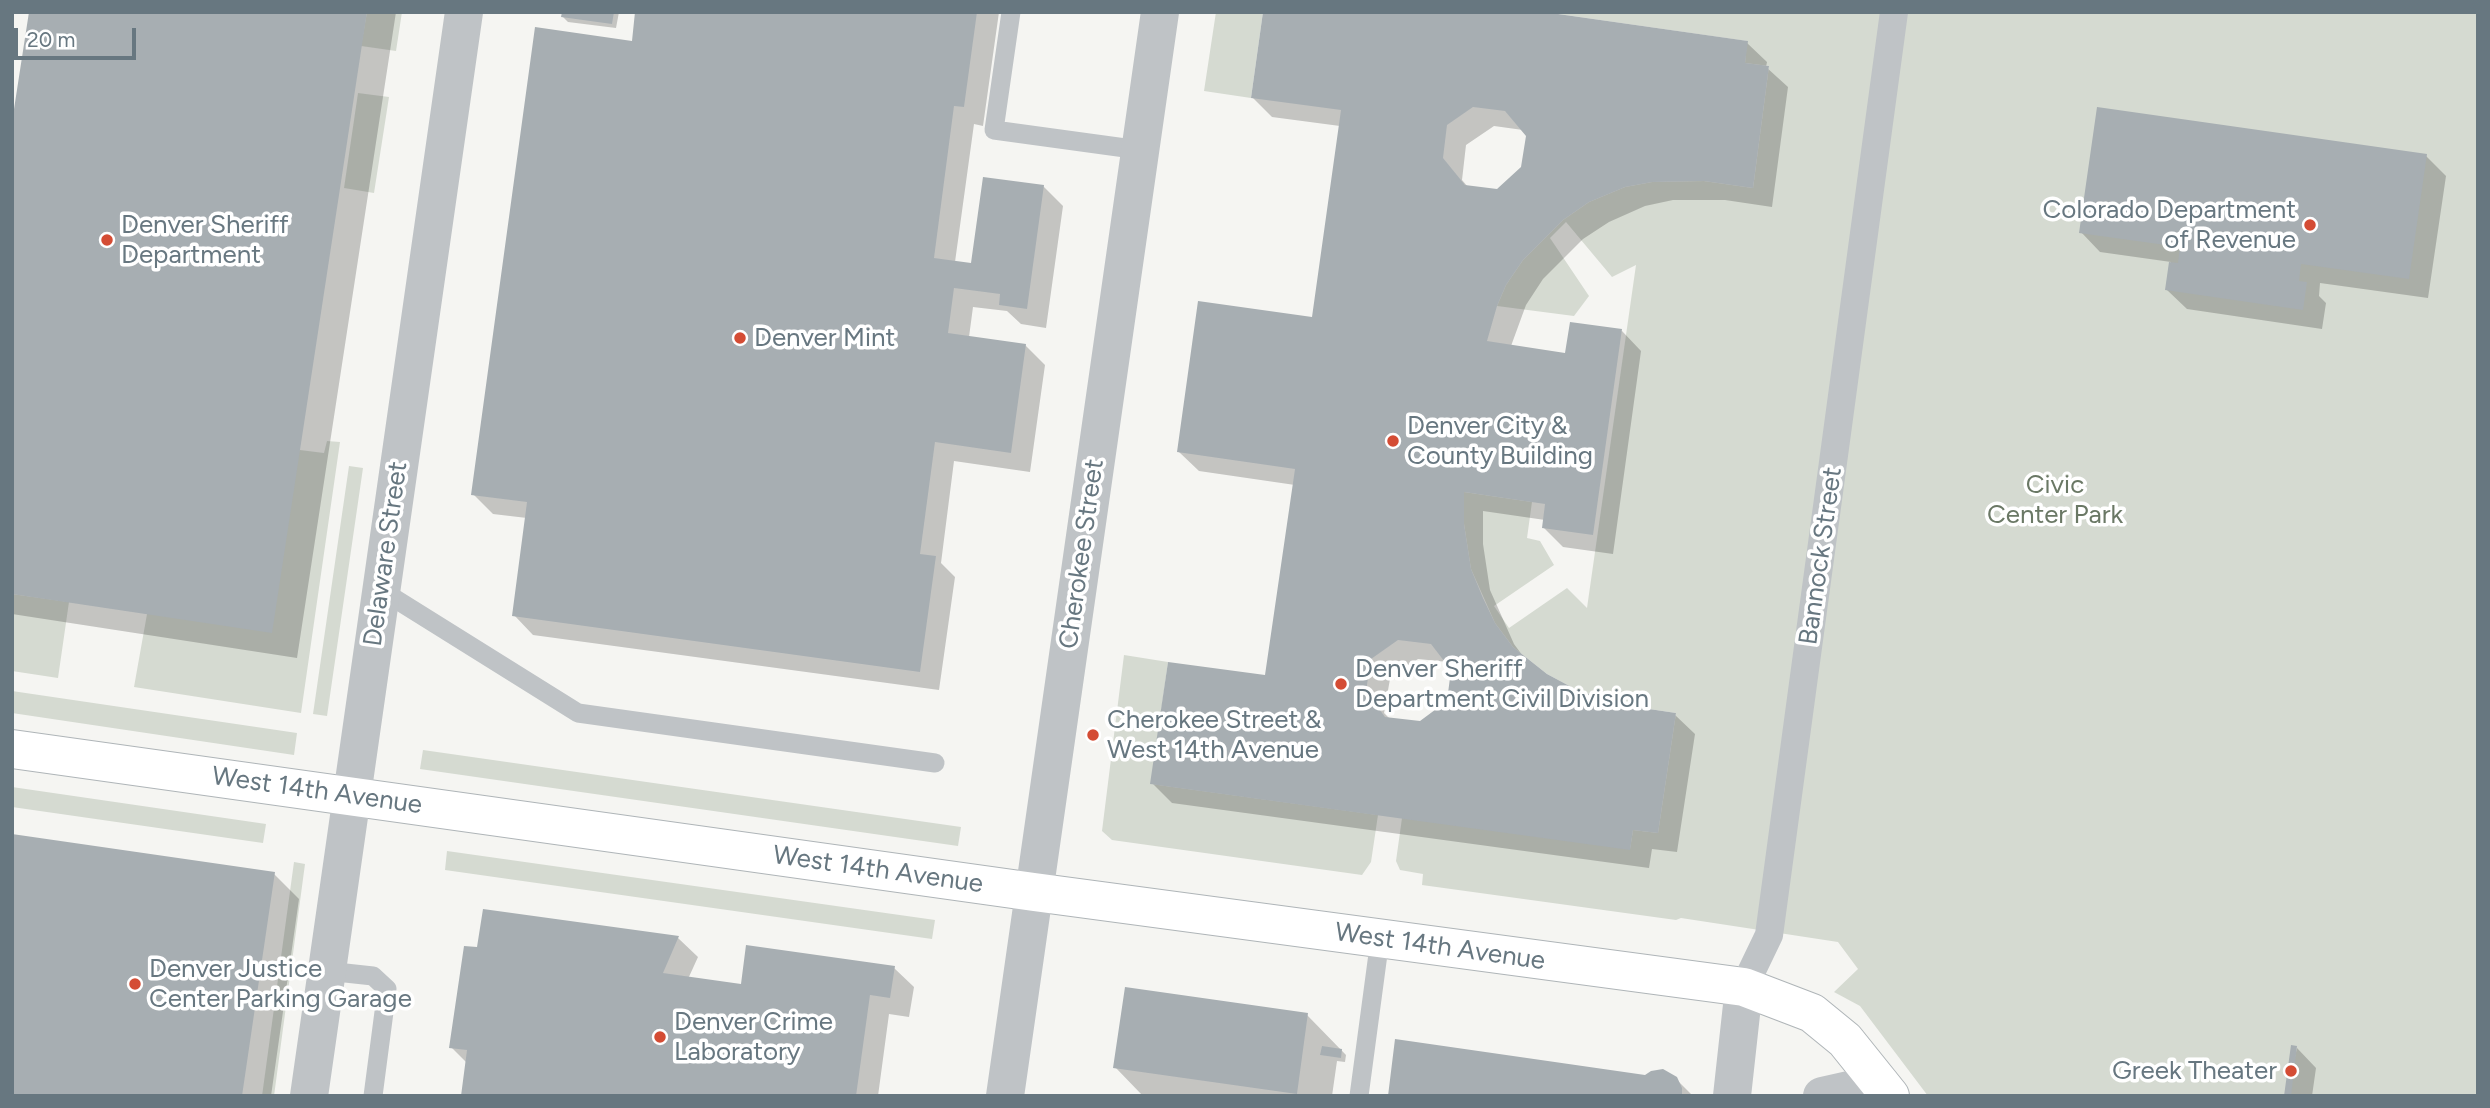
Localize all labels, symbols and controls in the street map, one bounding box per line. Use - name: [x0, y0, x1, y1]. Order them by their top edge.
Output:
- scale bar: [18, 14, 140, 58]
- text: 20 m: [27, 27, 75, 52]
- place label: Colorado Department of Revenue: [2043, 194, 2296, 256]
- place label: Denver Sheriff Department: [121, 209, 289, 270]
- marker: Colorado Department of Revenue: [2302, 217, 2318, 233]
- marker: Denver Sheriff Department: [99, 232, 115, 248]
- place label: Denver Mint: [754, 322, 895, 354]
- marker: Denver Mint: [732, 330, 748, 346]
- place label: Denver City & County Building: [1407, 410, 1593, 472]
- marker: Denver City & County Building: [1385, 433, 1401, 449]
- street label: Cherokee Street: [1053, 457, 1111, 651]
- street label: Delaware Street: [358, 460, 414, 648]
- street label: Bannock Street: [1793, 465, 1849, 647]
- park label: Civic Center Park: [1987, 469, 2123, 530]
- place label: Denver Sheriff Department Civil Division: [1355, 653, 1649, 714]
- marker: Denver Sheriff Department Civil Division: [1333, 676, 1349, 692]
- place label: Cherokee Street & West 14th Avenue: [1107, 704, 1321, 766]
- marker: Cherokee Street & West 14th Avenue: [1085, 727, 1101, 743]
- street label: West 14th Avenue: [210, 761, 424, 821]
- street label: West 14th Avenue: [771, 840, 985, 900]
- street label: West 14th Avenue: [1333, 917, 1547, 977]
- place label: Denver Justice Center Parking Garage: [149, 953, 412, 1014]
- marker: Denver Justice Center Parking Garage: [127, 976, 143, 992]
- place label: Denver Crime Laboratory: [674, 1006, 833, 1068]
- marker: Denver Crime Laboratory: [652, 1029, 668, 1045]
- place label: Greek Theater: [2112, 1055, 2277, 1087]
- marker: Greek Theater: [2283, 1063, 2299, 1079]

